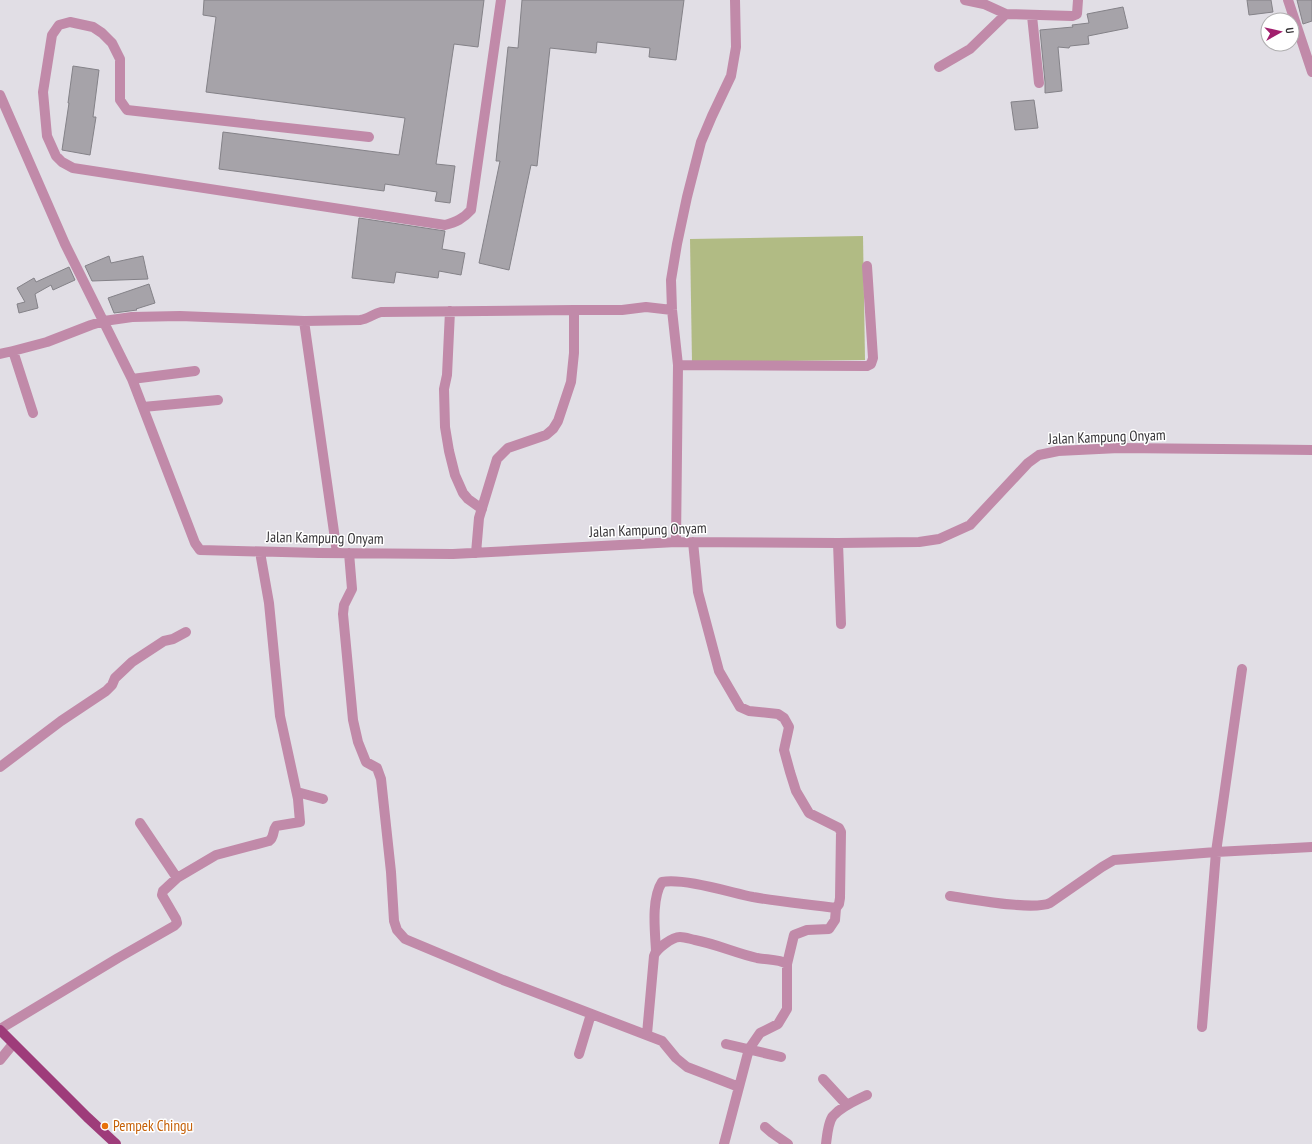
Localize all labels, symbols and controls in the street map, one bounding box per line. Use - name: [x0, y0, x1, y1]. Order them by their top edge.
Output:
- north arrow: [1260, 12, 1300, 52]
- text: U: [1283, 27, 1297, 35]
- street label: Jalan Kampung Onyam: [1047, 425, 1166, 448]
- street label: Jalan Kampung Onyam: [588, 518, 707, 541]
- street label: Jalan Kampung Onyam: [265, 527, 384, 548]
- place label: Pempek Chingu: [113, 1116, 193, 1135]
- marker: Pempek Chingu: [100, 1121, 110, 1131]

